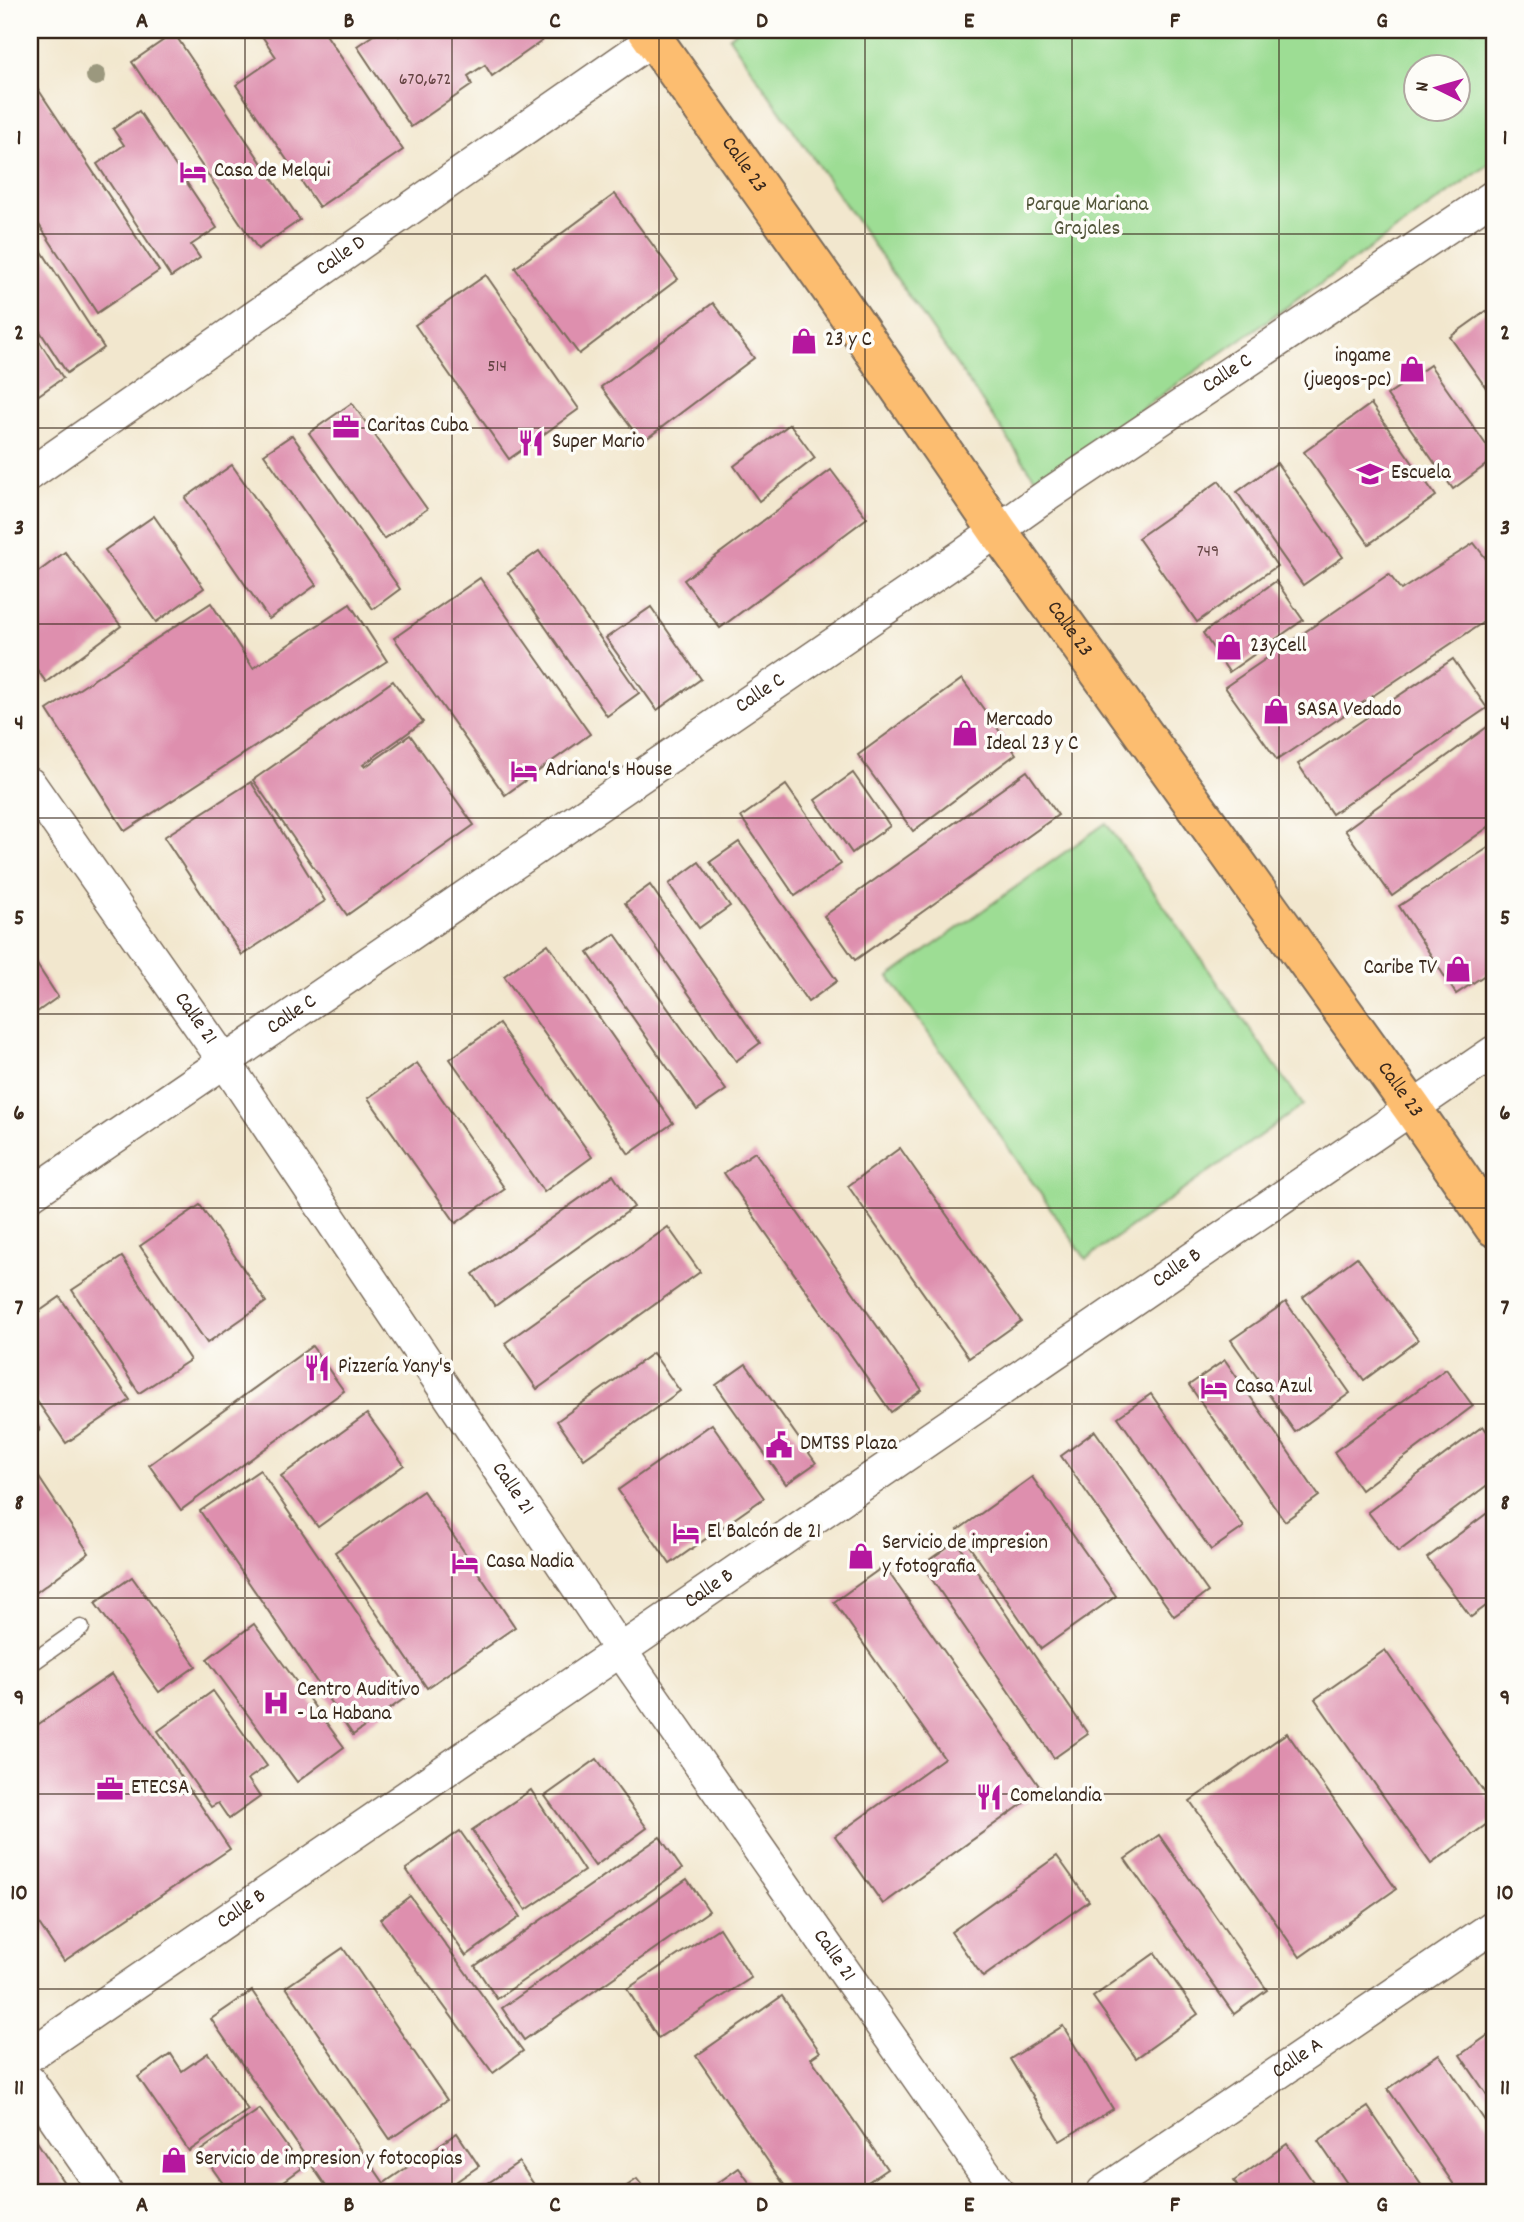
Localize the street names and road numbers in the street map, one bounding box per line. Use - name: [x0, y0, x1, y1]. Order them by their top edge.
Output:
- street label: Calle 23: [713, 131, 774, 200]
- street label: Calle D: [310, 228, 373, 285]
- street label: Calle C: [1197, 347, 1259, 402]
- street label: Calle 23: [1038, 595, 1099, 664]
- street label: Calle C: [730, 666, 792, 722]
- street label: Calle 21: [166, 987, 224, 1051]
- street label: Calle C: [261, 987, 323, 1043]
- street label: Calle 23: [1369, 1056, 1430, 1124]
- street label: Calle B: [1147, 1241, 1208, 1297]
- street label: Calle 21: [483, 1457, 541, 1521]
- street label: Calle B: [679, 1562, 741, 1617]
- street label: Calle B: [211, 1882, 273, 1937]
- street label: Calle 21: [804, 1924, 862, 1988]
- street label: Calle A: [1267, 2031, 1330, 2087]

